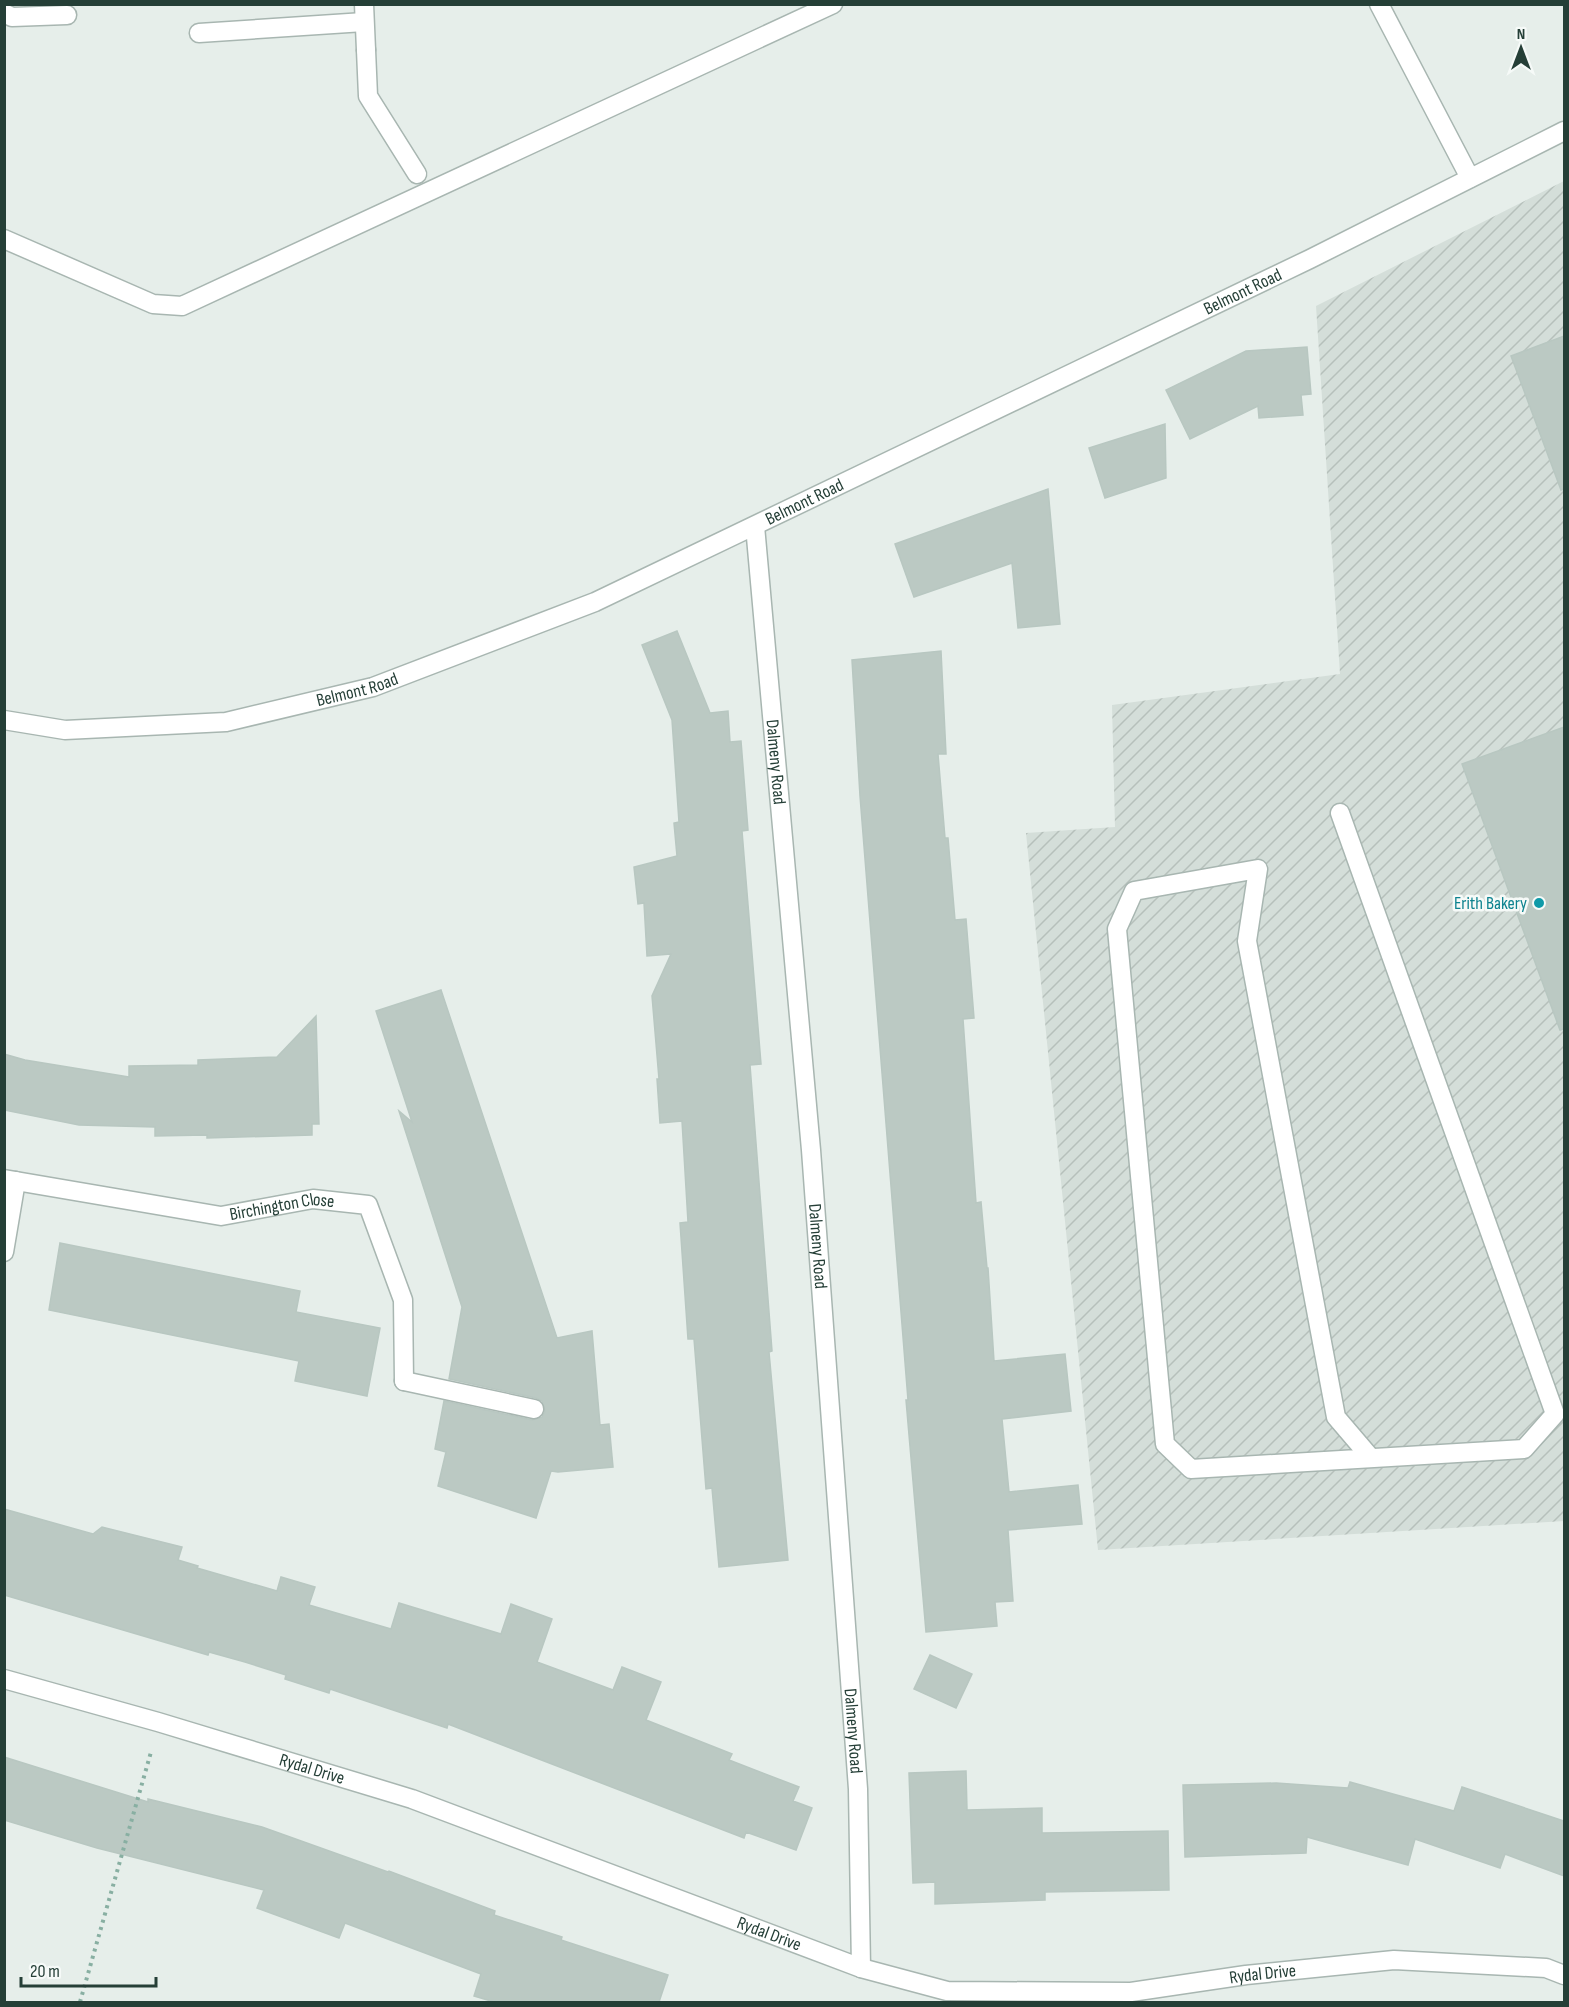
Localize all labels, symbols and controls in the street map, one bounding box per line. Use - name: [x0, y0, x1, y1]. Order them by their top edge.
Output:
- north arrow: [1491, 18, 1551, 78]
- text: N: [1517, 25, 1525, 44]
- street label: Belmont Road: [1200, 264, 1285, 319]
- street label: Belmont Road: [762, 474, 847, 529]
- street label: Belmont Road: [314, 668, 401, 711]
- street label: Dalmeny Road: [762, 719, 790, 805]
- place label: Erith Bakery: [1454, 893, 1527, 914]
- marker: Erith Bakery: [1532, 896, 1546, 910]
- street label: Birchington Close: [228, 1189, 335, 1225]
- street label: Dalmeny Road: [804, 1203, 832, 1290]
- street label: Dalmeny Road: [840, 1688, 867, 1774]
- street label: Rydal Drive: [277, 1749, 347, 1789]
- street label: Rydal Drive: [734, 1912, 804, 1955]
- scale bar: [21, 1950, 156, 1988]
- street label: Rydal Drive: [1228, 1959, 1297, 1988]
- text: 20 m: [30, 1961, 60, 1982]

